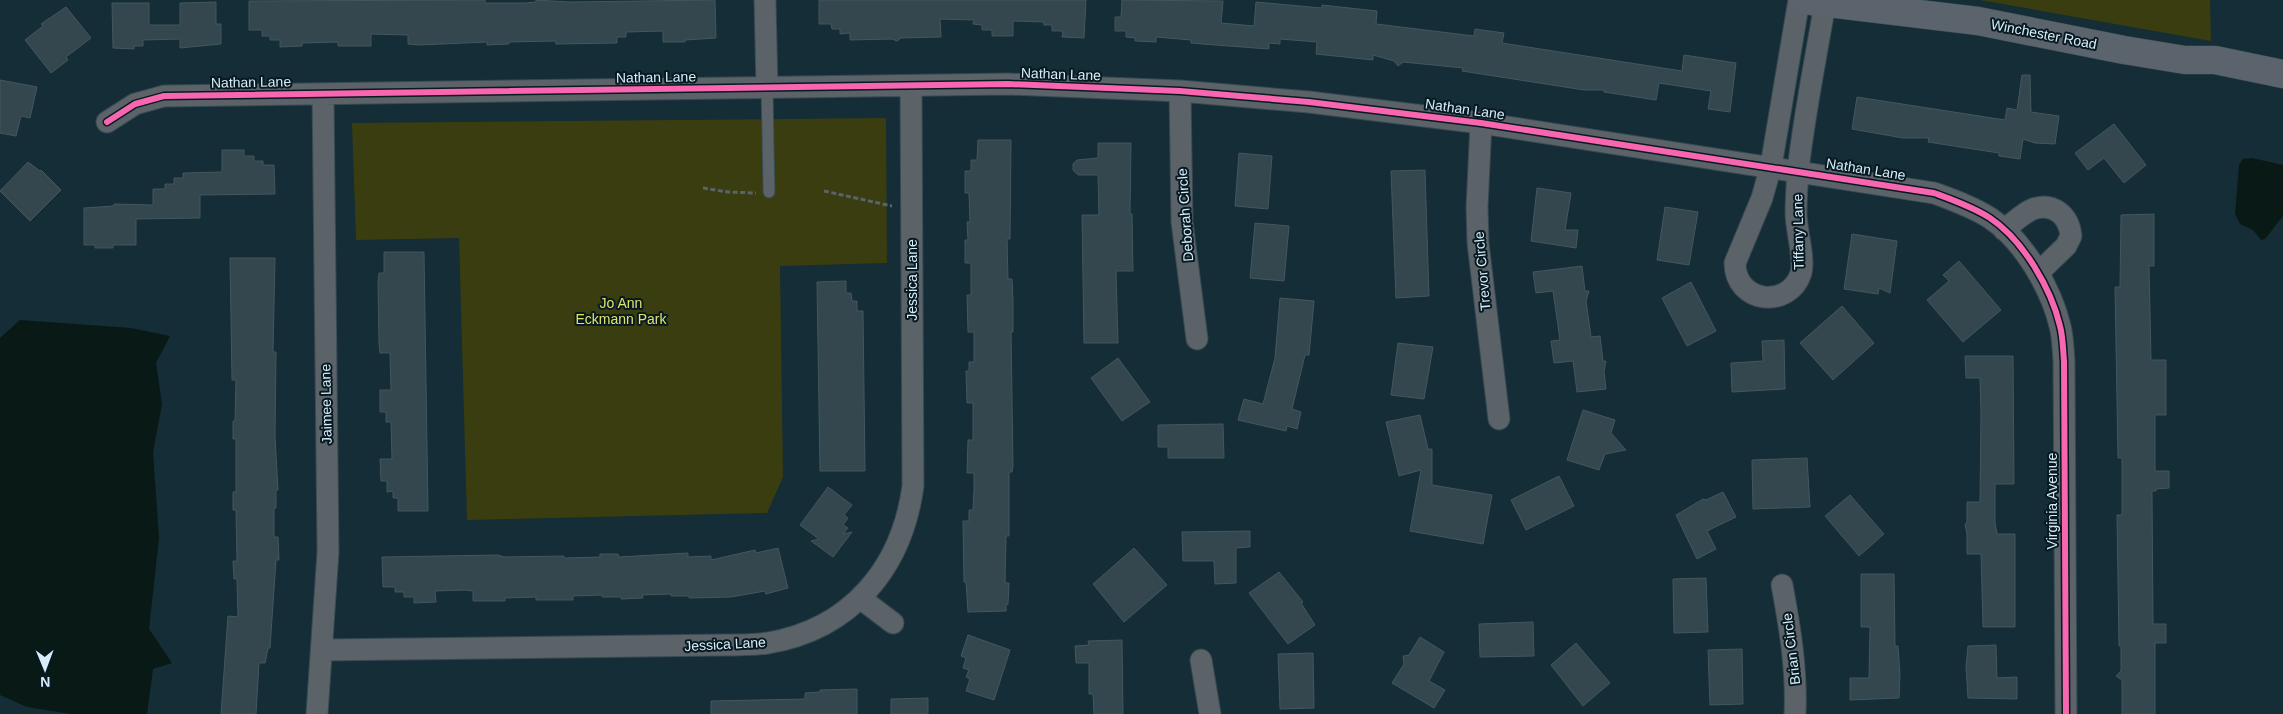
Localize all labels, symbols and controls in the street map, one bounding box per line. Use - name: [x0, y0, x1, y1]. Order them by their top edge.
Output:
- street label: Winchester Road: [1990, 16, 2098, 52]
- street label: Nathan Lane: [1021, 65, 1102, 83]
- street label: Nathan Lane: [616, 68, 696, 86]
- street label: Nathan Lane: [211, 73, 291, 91]
- street label: Nathan Lane: [1424, 95, 1506, 123]
- street label: Nathan Lane: [1825, 155, 1907, 183]
- street label: Deborah Circle: [1174, 168, 1196, 262]
- street label: Tiffany Lane: [1789, 194, 1807, 270]
- street label: Trevor Circle: [1471, 230, 1493, 311]
- street label: Jessica Lane: [904, 239, 920, 321]
- park label: Jo Ann Eckmann Park: [575, 295, 668, 327]
- street label: Jaimee Lane: [317, 364, 335, 444]
- street label: Virginia Avenue: [2044, 452, 2060, 549]
- street label: Brian Circle: [1779, 612, 1803, 686]
- street label: Jessica Lane: [684, 634, 766, 654]
- north arrow: [20, 644, 70, 694]
- text: N: [40, 674, 50, 690]

